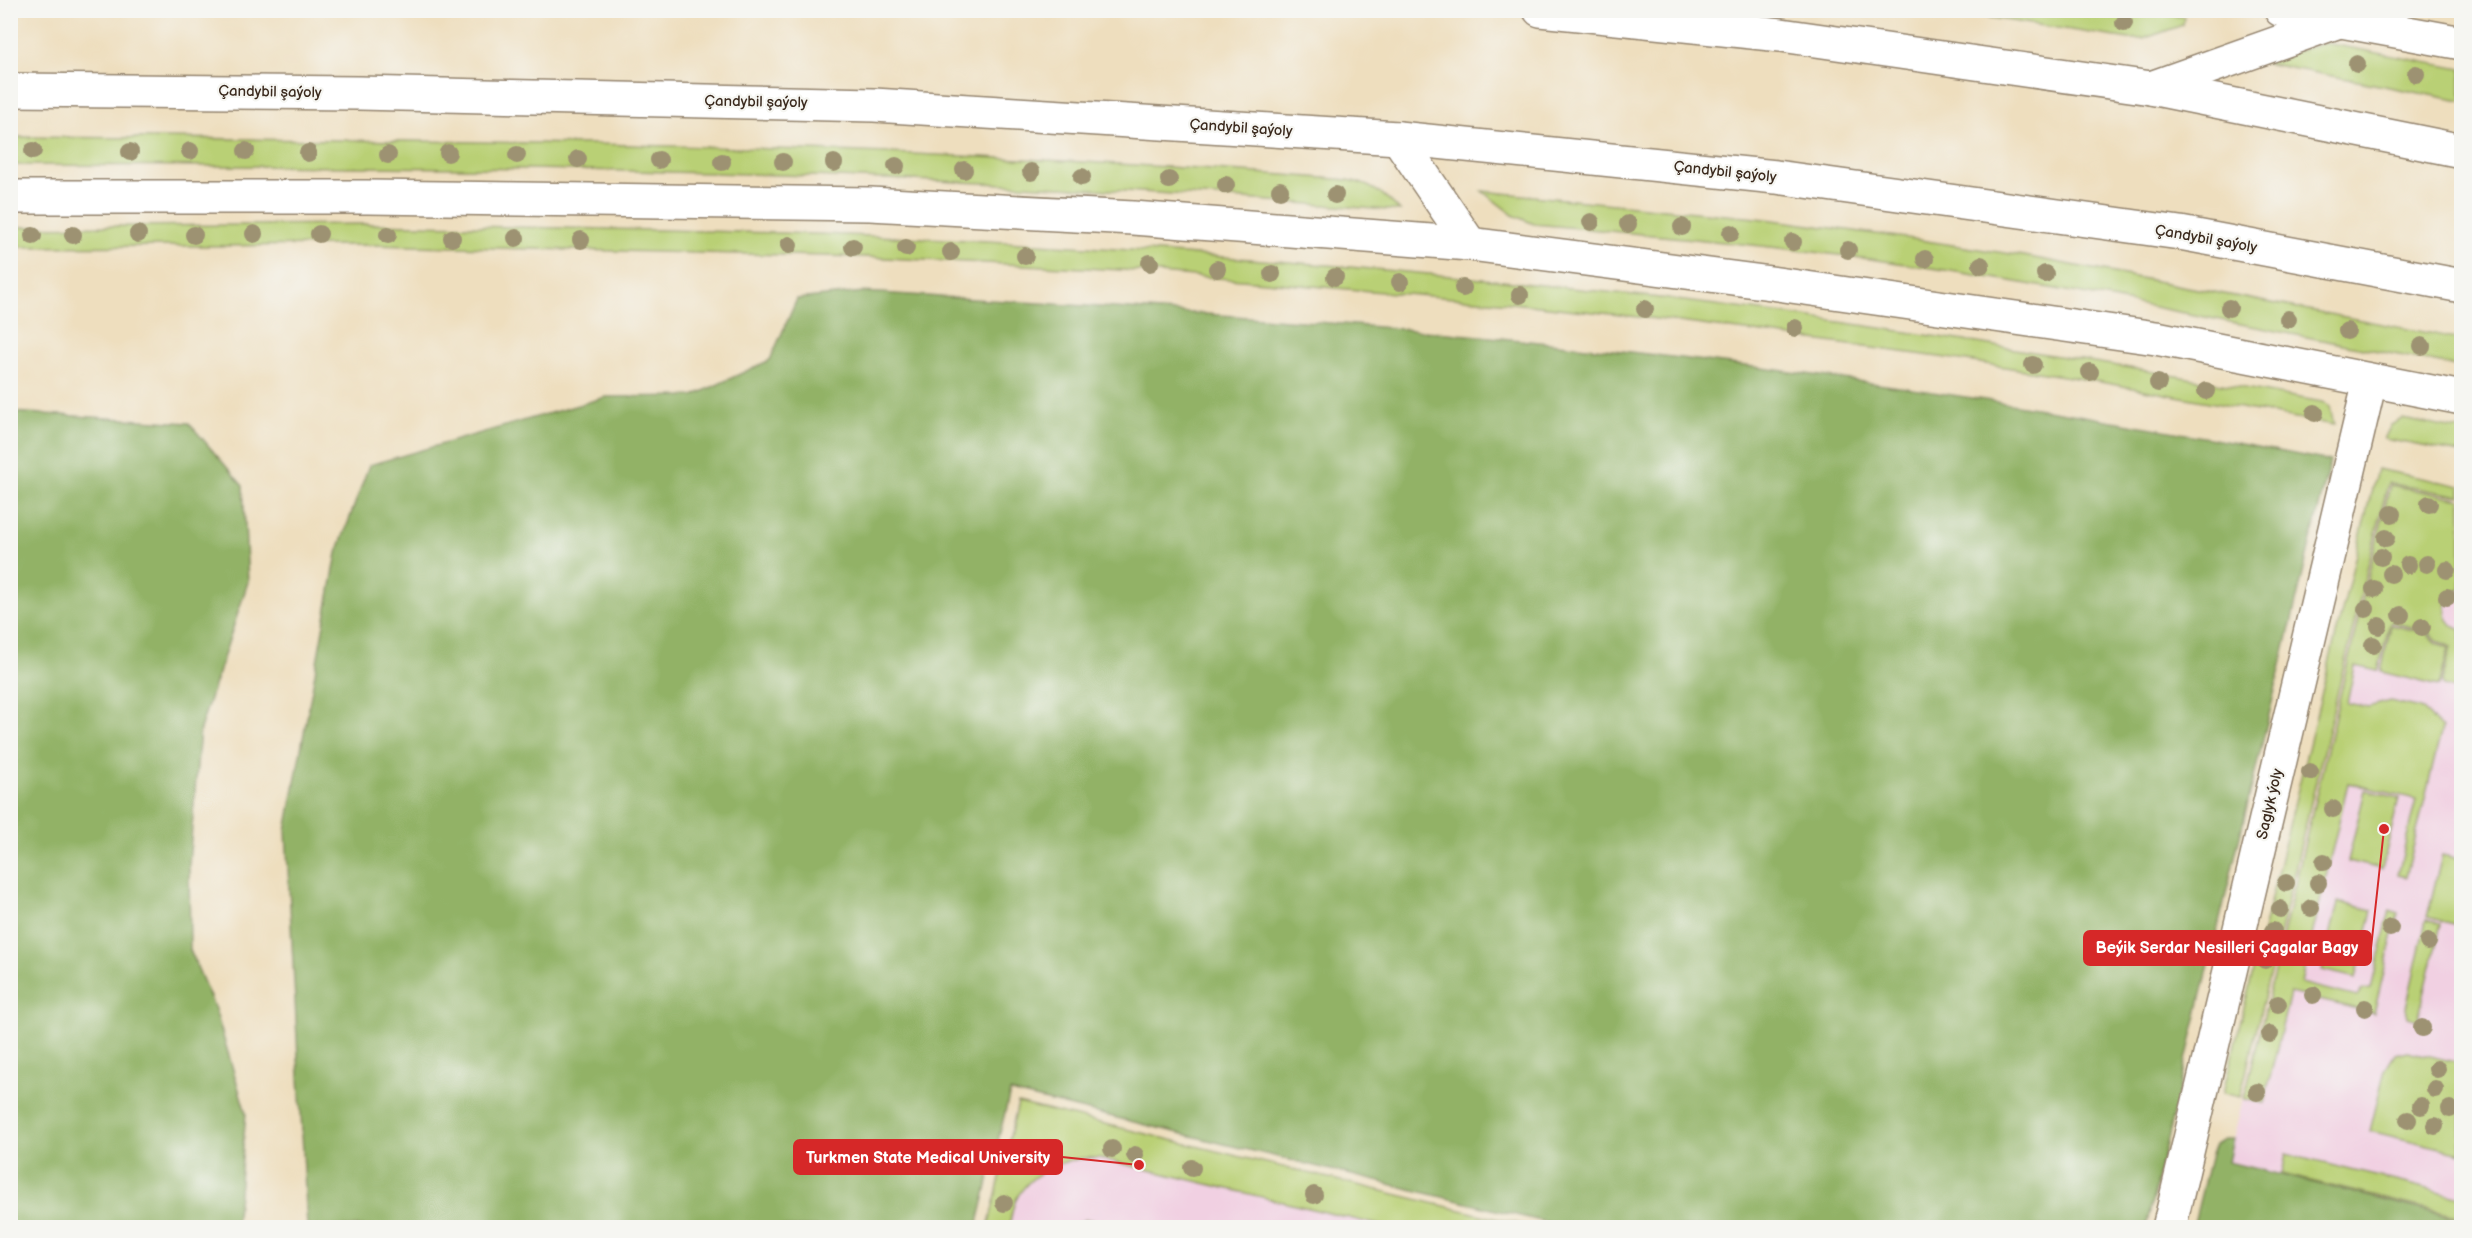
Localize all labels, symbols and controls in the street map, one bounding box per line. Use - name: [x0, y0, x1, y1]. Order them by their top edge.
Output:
- street label: Çandybil şaýoly: [218, 82, 322, 102]
- street label: Çandybil şaýoly: [704, 92, 808, 112]
- street label: Çandybil şaýoly: [1189, 115, 1293, 141]
- street label: Çandybil şaýoly: [1673, 157, 1778, 187]
- street label: Çandybil şaýoly: [2153, 221, 2259, 257]
- street label: Saglyk ýoly: [2253, 766, 2287, 841]
- callout: Beýik Serdar Nesilleri Çagalar Bagy: [2084, 931, 2371, 965]
- text: Beýik Serdar Nesilleri Çagalar Bagy: [2096, 939, 2359, 958]
- callout: Turkmen State Medical University: [794, 1140, 1062, 1174]
- text: Turkmen State Medical University: [806, 1149, 1051, 1168]

